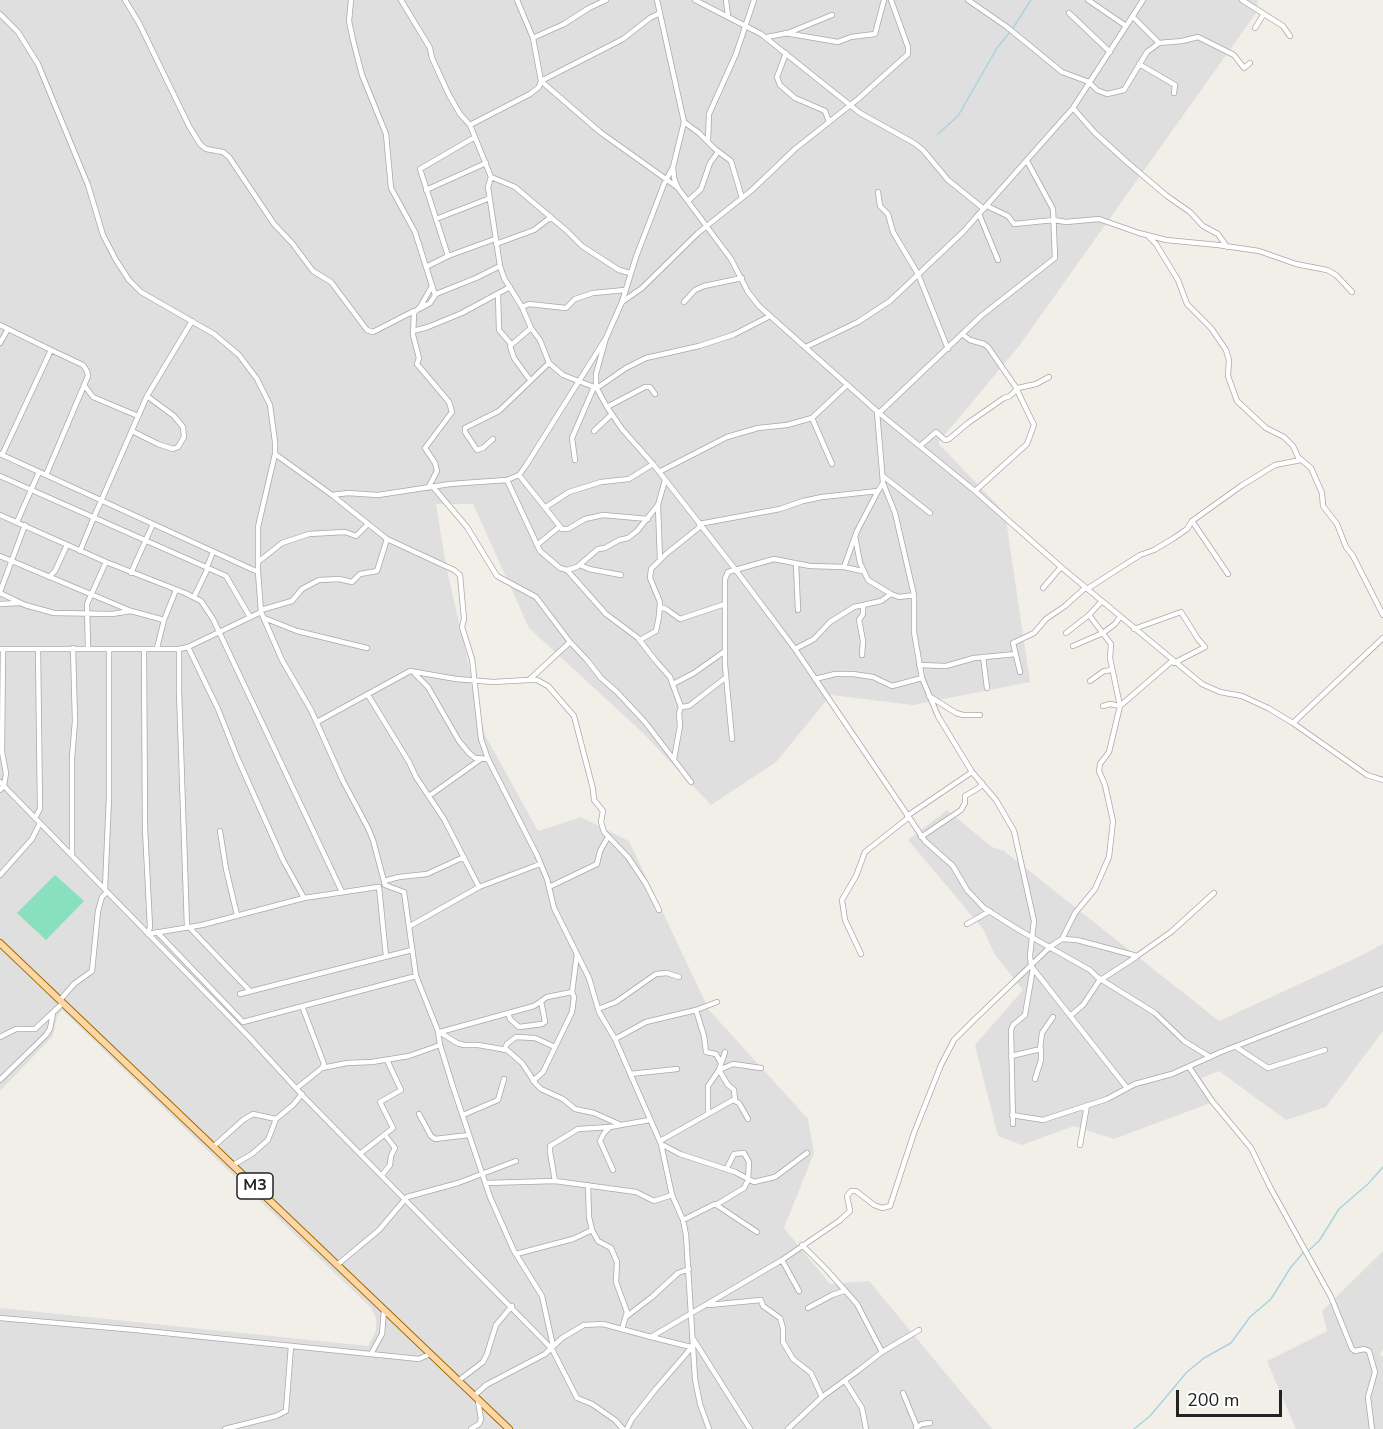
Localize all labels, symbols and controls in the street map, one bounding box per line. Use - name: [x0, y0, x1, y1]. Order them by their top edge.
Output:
- road number: M3: [237, 1173, 273, 1199]
- scale bar: [1179, 1378, 1286, 1416]
- text: 200 m: [1187, 1388, 1239, 1412]

